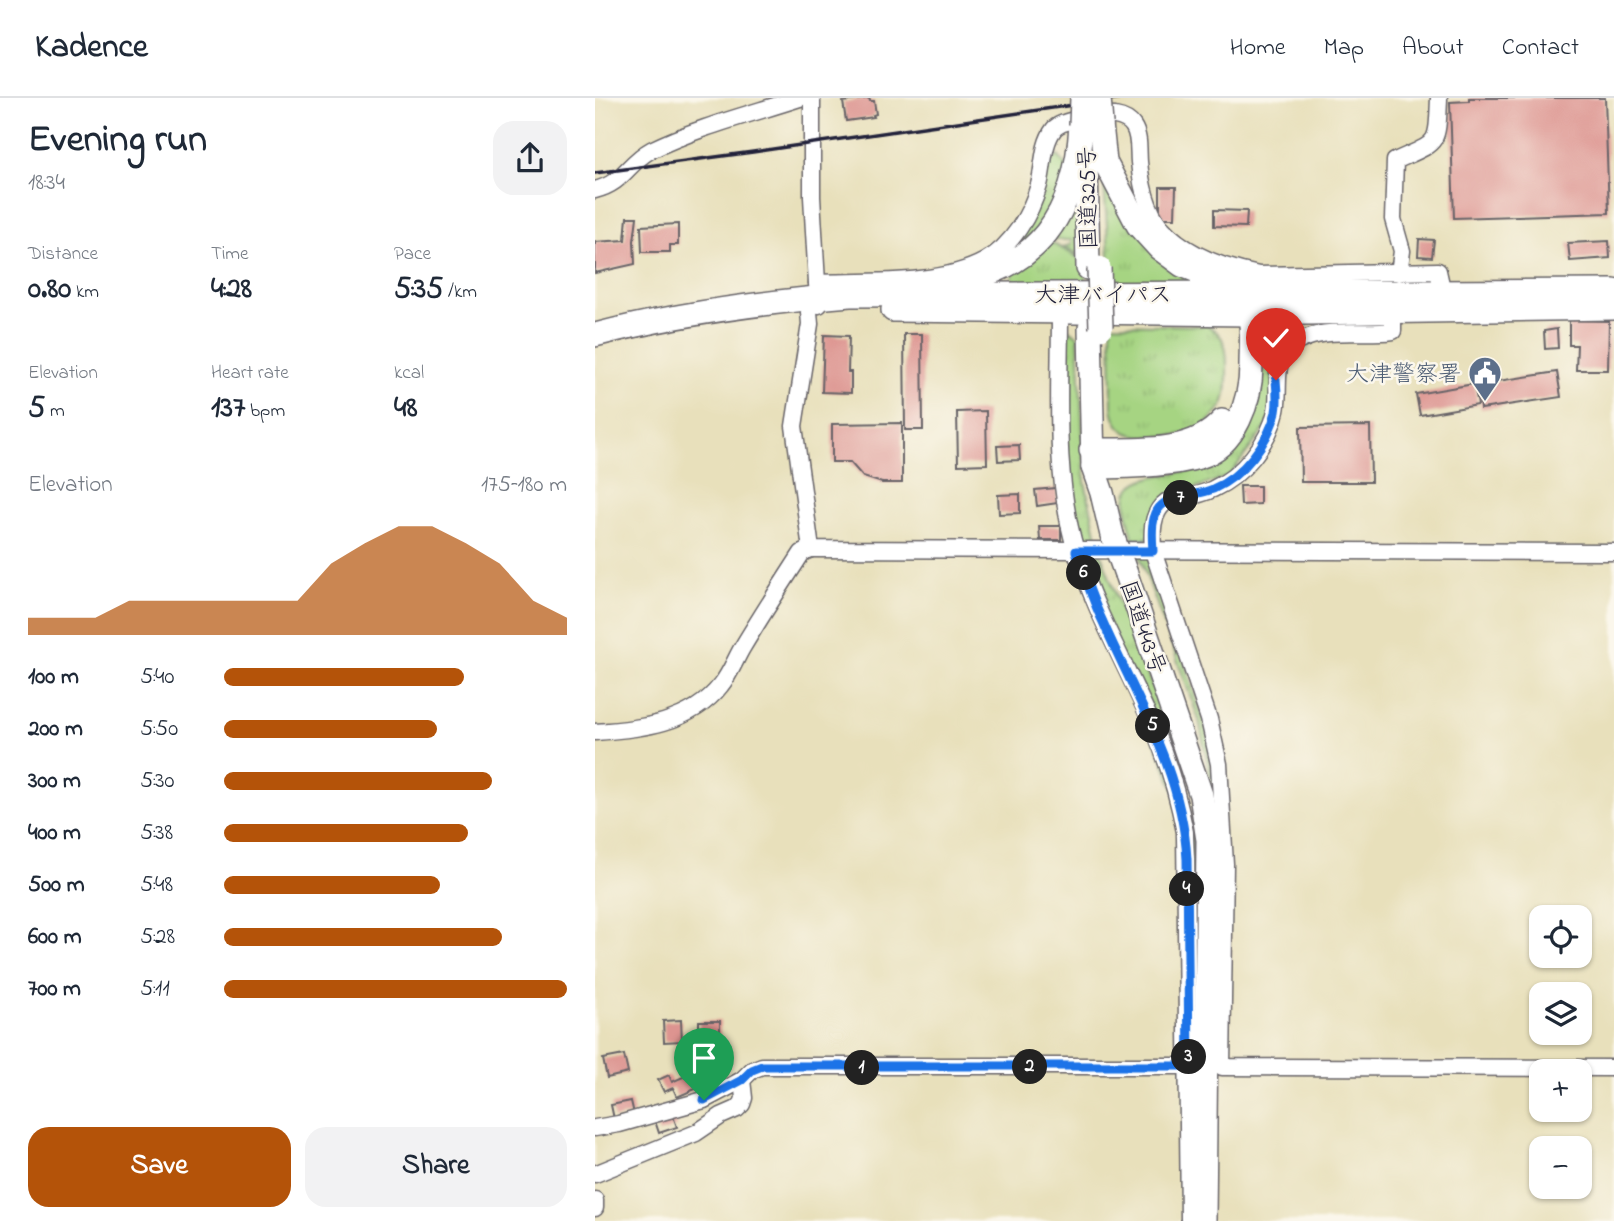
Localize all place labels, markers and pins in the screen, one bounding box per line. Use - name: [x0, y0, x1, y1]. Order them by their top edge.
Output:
- pin: [1246, 308, 1306, 380]
- public building icon: 大津警察署: [1466, 354, 1504, 403]
- place label: 大津警察署: [1346, 359, 1461, 392]
- pin: 7: [1163, 480, 1199, 516]
- pin: 6: [1067, 556, 1101, 590]
- pin: 5: [1135, 708, 1171, 744]
- pin: 4: [1169, 872, 1205, 906]
- pin: [674, 1028, 734, 1100]
- pin: 3: [1171, 1040, 1207, 1074]
- pin: 2: [1013, 1049, 1047, 1084]
- pin: 1: [845, 1051, 879, 1086]

